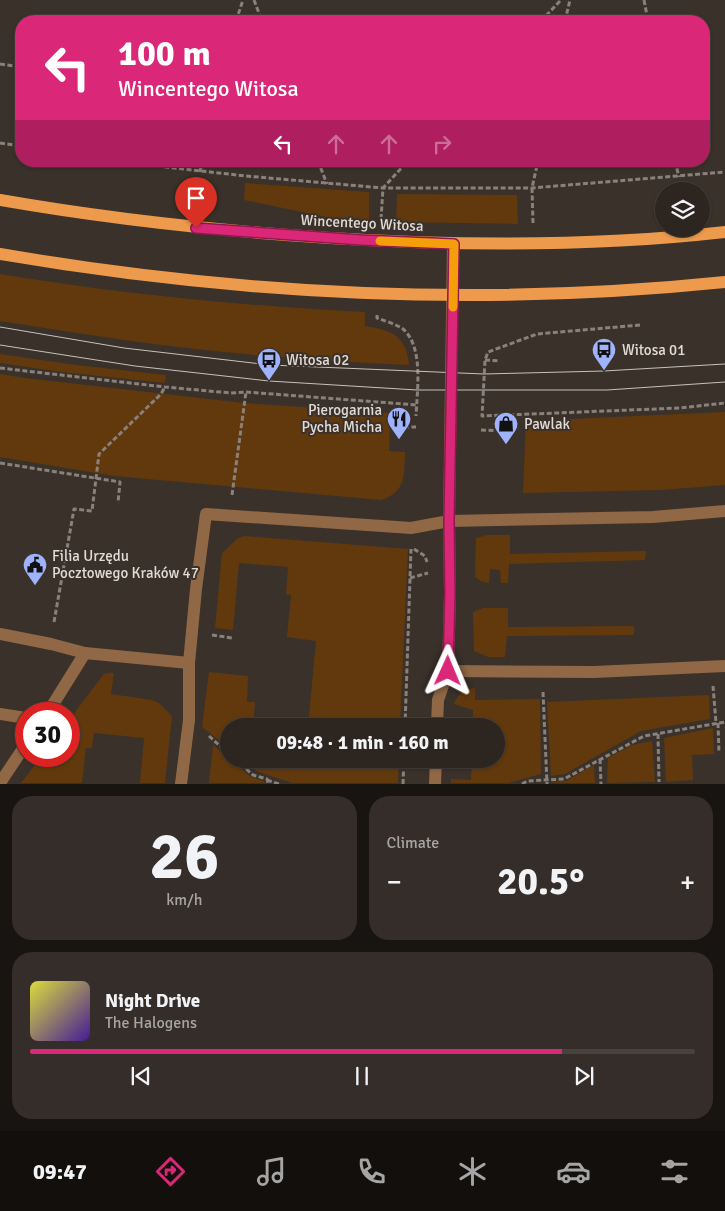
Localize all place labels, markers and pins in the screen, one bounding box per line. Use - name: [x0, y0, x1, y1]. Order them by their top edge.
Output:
- pin: [175, 177, 217, 228]
- bus stop icon: Witosa 01: [591, 337, 617, 371]
- place label: Witosa 01: [622, 341, 685, 359]
- bus stop icon: Witosa 02: [256, 347, 282, 381]
- place label: Witosa 02: [286, 351, 349, 369]
- place label: Pierogarnia Pycha Micha: [301, 401, 382, 436]
- restaurant icon: Pierogarnia Pycha Micha: [386, 406, 412, 440]
- shop icon: Pawlak: [493, 411, 519, 445]
- place label: Pawlak: [524, 415, 570, 433]
- place label: Filia Urzędu Pocztowego Kraków 47: [52, 547, 199, 582]
- public building icon: Filia Urzędu Pocztowego Kraków 47: [22, 552, 48, 586]

